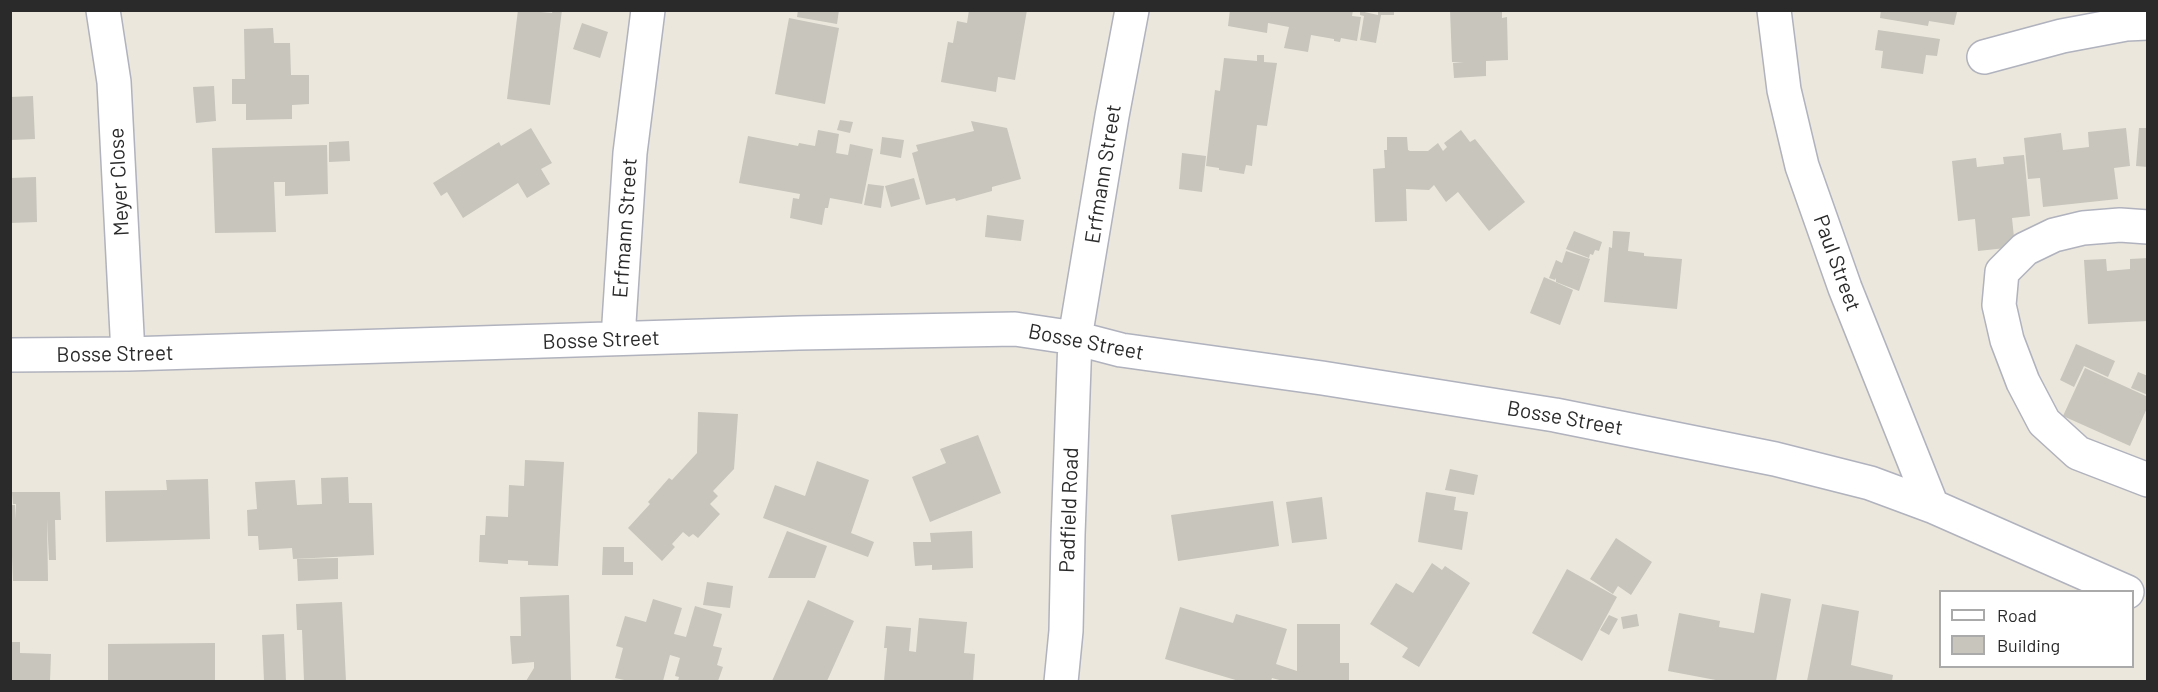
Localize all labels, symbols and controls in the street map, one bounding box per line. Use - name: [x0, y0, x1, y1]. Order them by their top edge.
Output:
- street label: Erfmann Street: [1080, 103, 1126, 245]
- street label: Meyer Close: [104, 127, 134, 237]
- street label: Erfmann Street: [608, 157, 642, 299]
- street label: Paul Street: [1808, 211, 1866, 315]
- street label: Bosse Street: [1026, 318, 1146, 366]
- street label: Bosse Street: [542, 325, 660, 355]
- street label: Bosse Street: [56, 340, 174, 368]
- street label: Bosse Street: [1505, 395, 1625, 441]
- street label: Padfield Road: [1054, 447, 1084, 573]
- legend: [1939, 590, 2134, 668]
- text: Road: [1997, 604, 2037, 626]
- text: Building: [1997, 634, 2060, 656]

